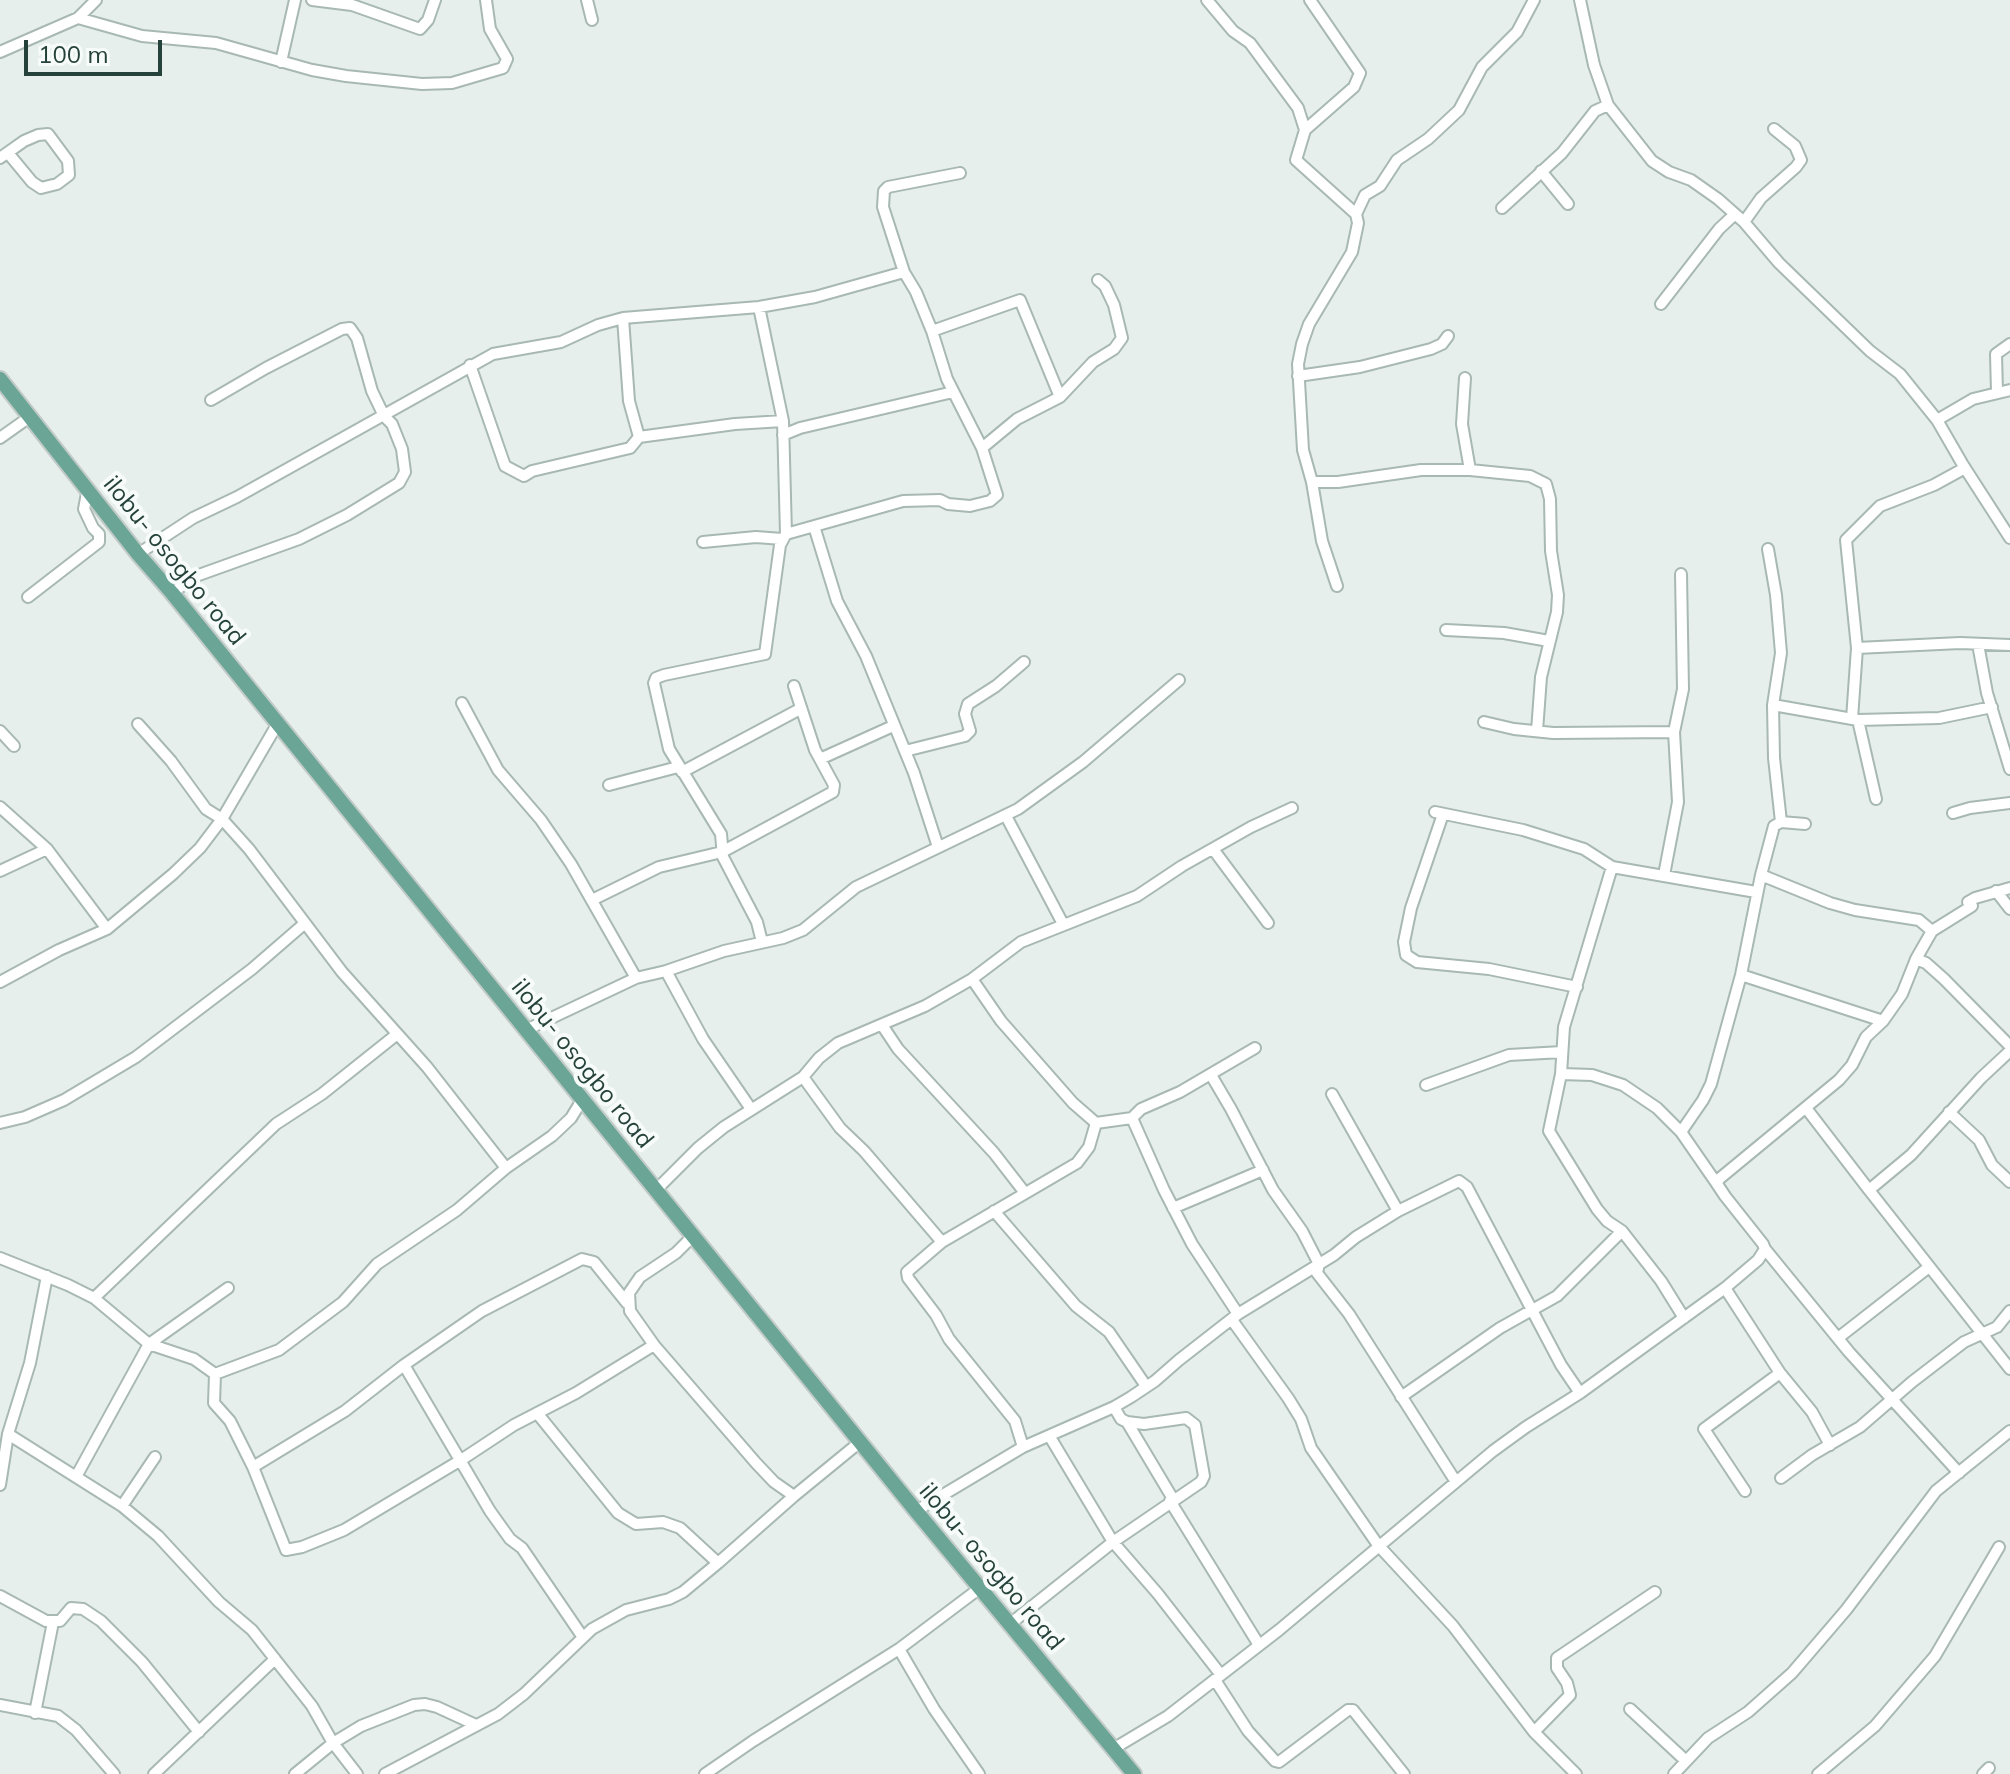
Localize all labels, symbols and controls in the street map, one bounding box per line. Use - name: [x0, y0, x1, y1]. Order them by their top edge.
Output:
- scale bar: [28, 24, 166, 74]
- text: 100 m: [38, 39, 109, 69]
- street label: ilobu- osogbo road: [97, 471, 251, 651]
- street label: ilobu- osogbo road: [505, 974, 659, 1154]
- street label: ilobu- osogbo road: [913, 1478, 1069, 1656]

